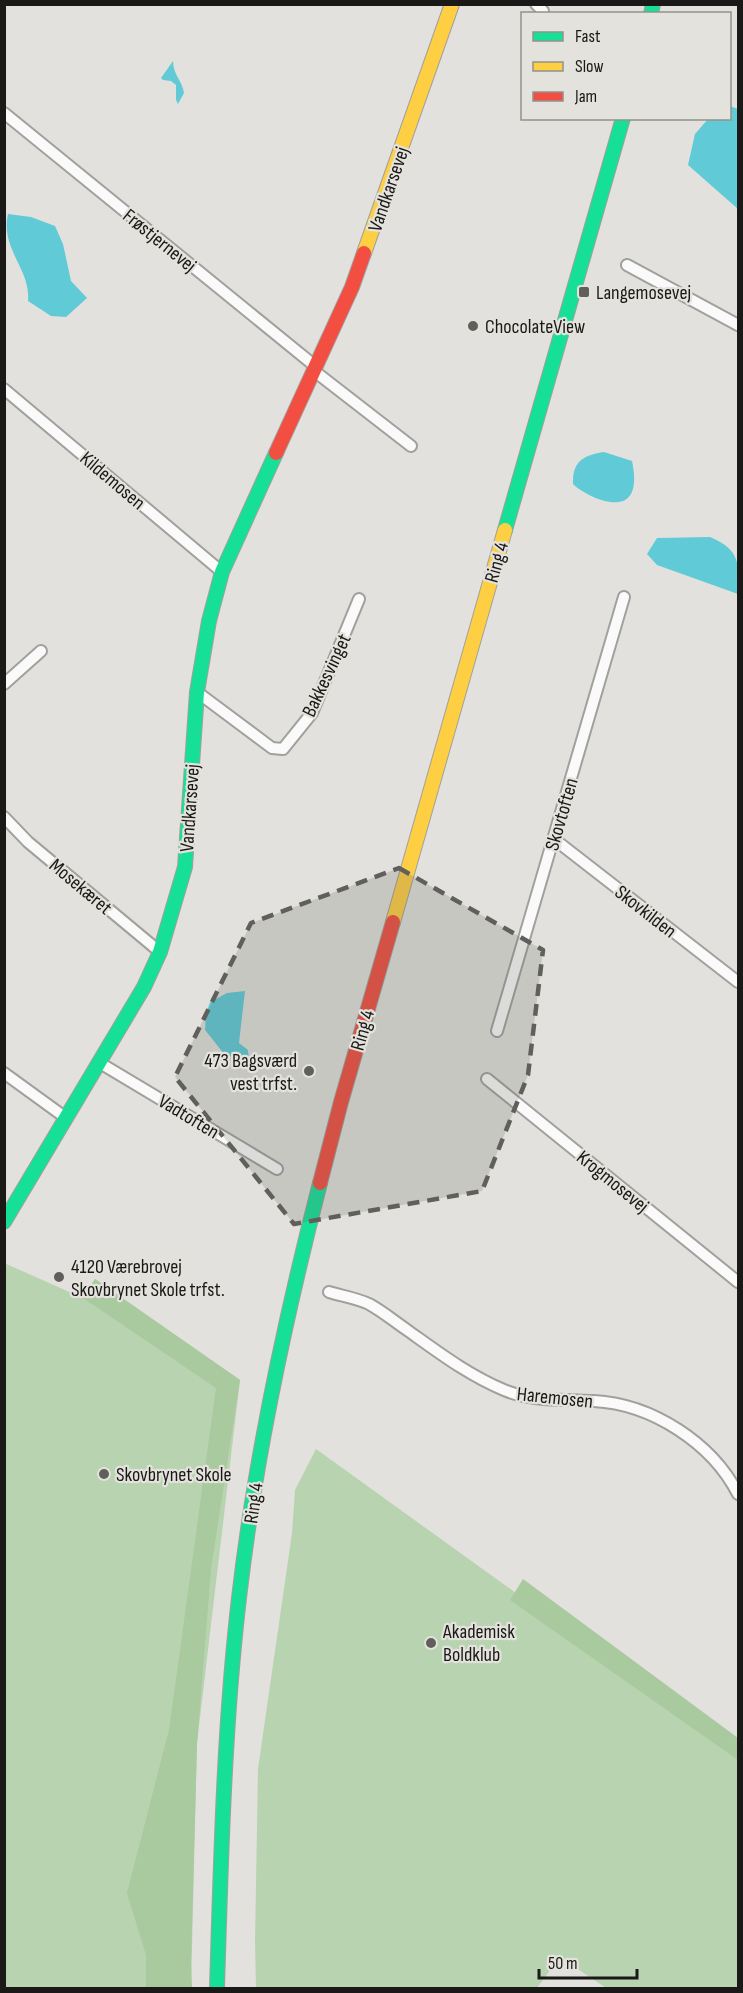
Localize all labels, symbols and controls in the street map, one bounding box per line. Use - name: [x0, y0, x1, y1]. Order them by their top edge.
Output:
- legend: [521, 12, 731, 120]
- text: Fast: [575, 26, 601, 47]
- text: Slow: [575, 56, 604, 77]
- text: Jam: [574, 86, 597, 107]
- street label: Vandkarsevej: [363, 144, 415, 235]
- street label: Frøstjernevej: [118, 204, 201, 278]
- place label: Langemosevej: [596, 281, 691, 305]
- marker: Langemosevej: [577, 285, 591, 299]
- place label: ChocolateView: [485, 315, 585, 339]
- marker: ChocolateView: [466, 319, 480, 333]
- street label: Kildemosen: [75, 447, 150, 515]
- street label: Ring 4: [480, 539, 514, 585]
- street label: Bakkesvinget: [297, 630, 357, 721]
- street label: Vandkarsevej: [175, 763, 205, 853]
- street label: Skovtoften: [540, 775, 584, 853]
- street label: Mosekæret: [44, 854, 117, 920]
- street label: Skovkilden: [610, 880, 681, 943]
- street label: Ring 4: [346, 1007, 380, 1053]
- place label: 473 Bagsværd vest trfst.: [204, 1049, 297, 1096]
- marker: 473 Bagsværd vest trfst.: [302, 1064, 316, 1078]
- street label: Vadtoften: [154, 1089, 223, 1144]
- street label: Krogmosevej: [571, 1145, 653, 1218]
- place label: 4120 Værebrovej Skovbrynet Skole trfst.: [71, 1255, 225, 1302]
- marker: 4120 Værebrovej Skovbrynet Skole trfst.: [52, 1270, 66, 1284]
- street label: Haremosen: [516, 1382, 594, 1414]
- place label: Skovbrynet Skole: [116, 1463, 231, 1487]
- marker: Skovbrynet Skole: [97, 1467, 111, 1481]
- street label: Ring 4: [239, 1481, 269, 1525]
- place label: Akademisk Boldklub: [442, 1620, 515, 1667]
- marker: Akademisk Boldklub: [424, 1636, 438, 1650]
- scale bar: [539, 1942, 636, 1980]
- text: 50 m: [548, 1953, 578, 1974]

